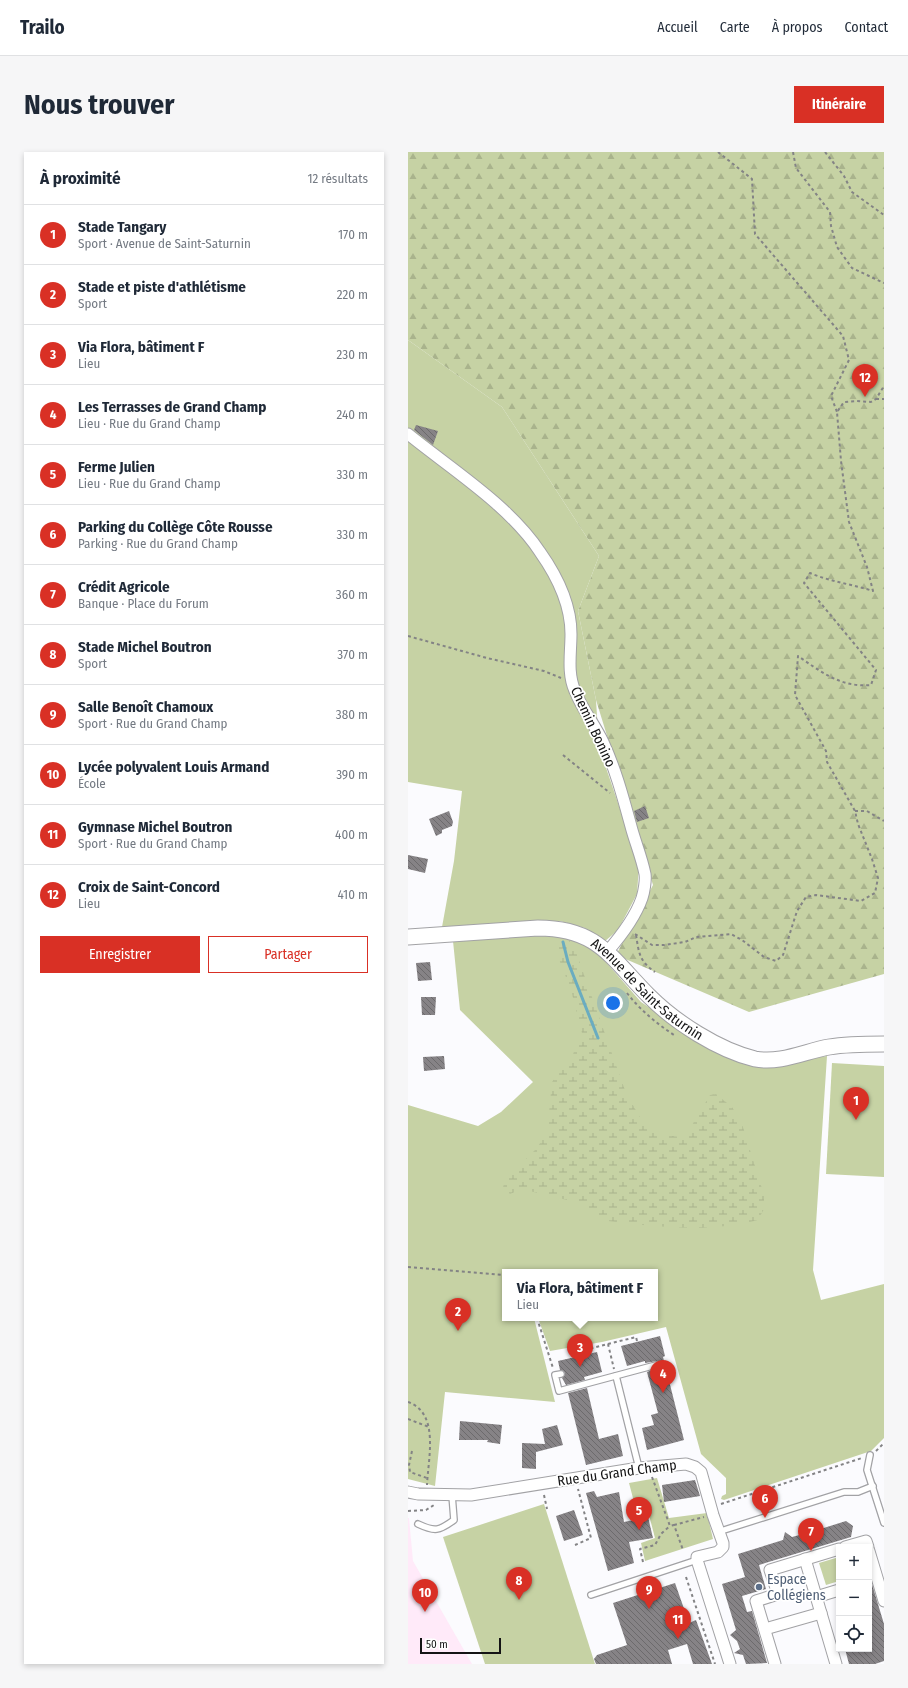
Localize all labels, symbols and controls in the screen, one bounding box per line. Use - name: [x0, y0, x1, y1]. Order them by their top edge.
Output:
- text: Trailo: [20, 16, 65, 39]
- text: Accueil: [657, 19, 698, 36]
- text: Carte: [720, 19, 750, 36]
- text: À propos: [772, 19, 823, 36]
- text: Contact: [845, 19, 888, 36]
- button: Itinéraire: [794, 86, 884, 123]
- text: Nous trouver: [24, 88, 175, 121]
- text: À proximité: [40, 168, 121, 189]
- text: 12 résultats: [307, 171, 368, 186]
- text: Stade Tangary: [78, 218, 166, 236]
- text: 1: [50, 227, 56, 242]
- text: 170 m: [338, 227, 368, 242]
- text: Sport · Avenue de Saint-Saturnin: [78, 236, 251, 251]
- text: Stade et piste d'athlétisme: [78, 278, 246, 296]
- text: 2: [50, 287, 56, 302]
- text: 220 m: [337, 287, 368, 302]
- text: Sport: [78, 296, 107, 311]
- text: Via Flora, bâtiment F: [78, 338, 204, 356]
- text: 3: [50, 347, 56, 362]
- text: 230 m: [337, 347, 368, 362]
- text: Lieu: [78, 356, 100, 371]
- pin: 12: [852, 364, 878, 397]
- text: Les Terrasses de Grand Champ: [78, 398, 266, 416]
- text: 4: [50, 407, 56, 422]
- text: 240 m: [336, 407, 368, 422]
- text: Lieu · Rue du Grand Champ: [78, 416, 221, 431]
- text: Ferme Julien: [78, 458, 155, 476]
- text: 5: [50, 467, 56, 482]
- text: 330 m: [336, 467, 368, 482]
- text: Lieu · Rue du Grand Champ: [78, 476, 221, 491]
- text: Parking du Collège Côte Rousse: [78, 518, 273, 536]
- text: 6: [50, 527, 56, 542]
- text: 330 m: [336, 527, 368, 542]
- text: Parking · Rue du Grand Champ: [78, 536, 238, 551]
- text: Crédit Agricole: [78, 578, 170, 596]
- text: 7: [50, 587, 56, 602]
- text: 360 m: [336, 587, 368, 602]
- text: Banque · Place du Forum: [78, 596, 209, 611]
- text: Stade Michel Boutron: [78, 638, 212, 656]
- text: 8: [50, 647, 56, 662]
- text: 370 m: [337, 647, 368, 662]
- text: Sport: [78, 656, 107, 671]
- street label: Chemin Bonino: [567, 684, 619, 770]
- text: Salle Benoît Chamoux: [78, 698, 213, 716]
- text: 9: [50, 707, 56, 722]
- text: 380 m: [336, 707, 368, 722]
- text: Sport · Rue du Grand Champ: [78, 716, 227, 731]
- text: Lycée polyvalent Louis Armand: [78, 758, 269, 776]
- text: 10: [47, 767, 59, 782]
- text: 390 m: [336, 767, 368, 782]
- text: École: [78, 776, 106, 791]
- text: Gymnase Michel Boutron: [78, 818, 232, 836]
- text: 11: [48, 827, 58, 842]
- text: 400 m: [335, 827, 368, 842]
- text: Sport · Rue du Grand Champ: [78, 836, 227, 851]
- text: Croix de Saint-Concord: [78, 878, 220, 896]
- text: 12: [47, 887, 59, 902]
- text: 410 m: [338, 887, 368, 902]
- text: Lieu: [78, 896, 100, 911]
- street label: Avenue de Saint-Saturnin: [588, 934, 706, 1044]
- button: Enregistrer: [40, 936, 200, 973]
- button: Partager: [208, 936, 368, 973]
- your location: [603, 993, 623, 1013]
- pin: 1: [843, 1087, 869, 1120]
- popup: [502, 1269, 658, 1321]
- text: Via Flora, bâtiment F: [517, 1279, 643, 1297]
- text: Lieu: [517, 1297, 539, 1312]
- pin: 2: [445, 1298, 471, 1331]
- pin: 3: [567, 1334, 593, 1367]
- pin: 4: [650, 1360, 676, 1393]
- street label: Rue du Grand Champ: [556, 1456, 678, 1490]
- pin: 6: [752, 1485, 778, 1518]
- pin: 5: [626, 1497, 652, 1530]
- pin: 7: [798, 1518, 824, 1551]
- map controls: [836, 1544, 872, 1652]
- button: +: [836, 1544, 872, 1580]
- pin: 8: [506, 1567, 532, 1600]
- place label: Espace Collégiens: [767, 1571, 826, 1604]
- pin: 9: [636, 1576, 662, 1609]
- pin: 10: [412, 1579, 438, 1612]
- button: −: [836, 1580, 872, 1616]
- marker: Espace Collégiens: [754, 1582, 764, 1592]
- pin: 11: [665, 1606, 691, 1639]
- button: locate: [836, 1616, 872, 1652]
- scale bar: [420, 1636, 501, 1655]
- text: 50 m: [426, 1638, 448, 1651]

